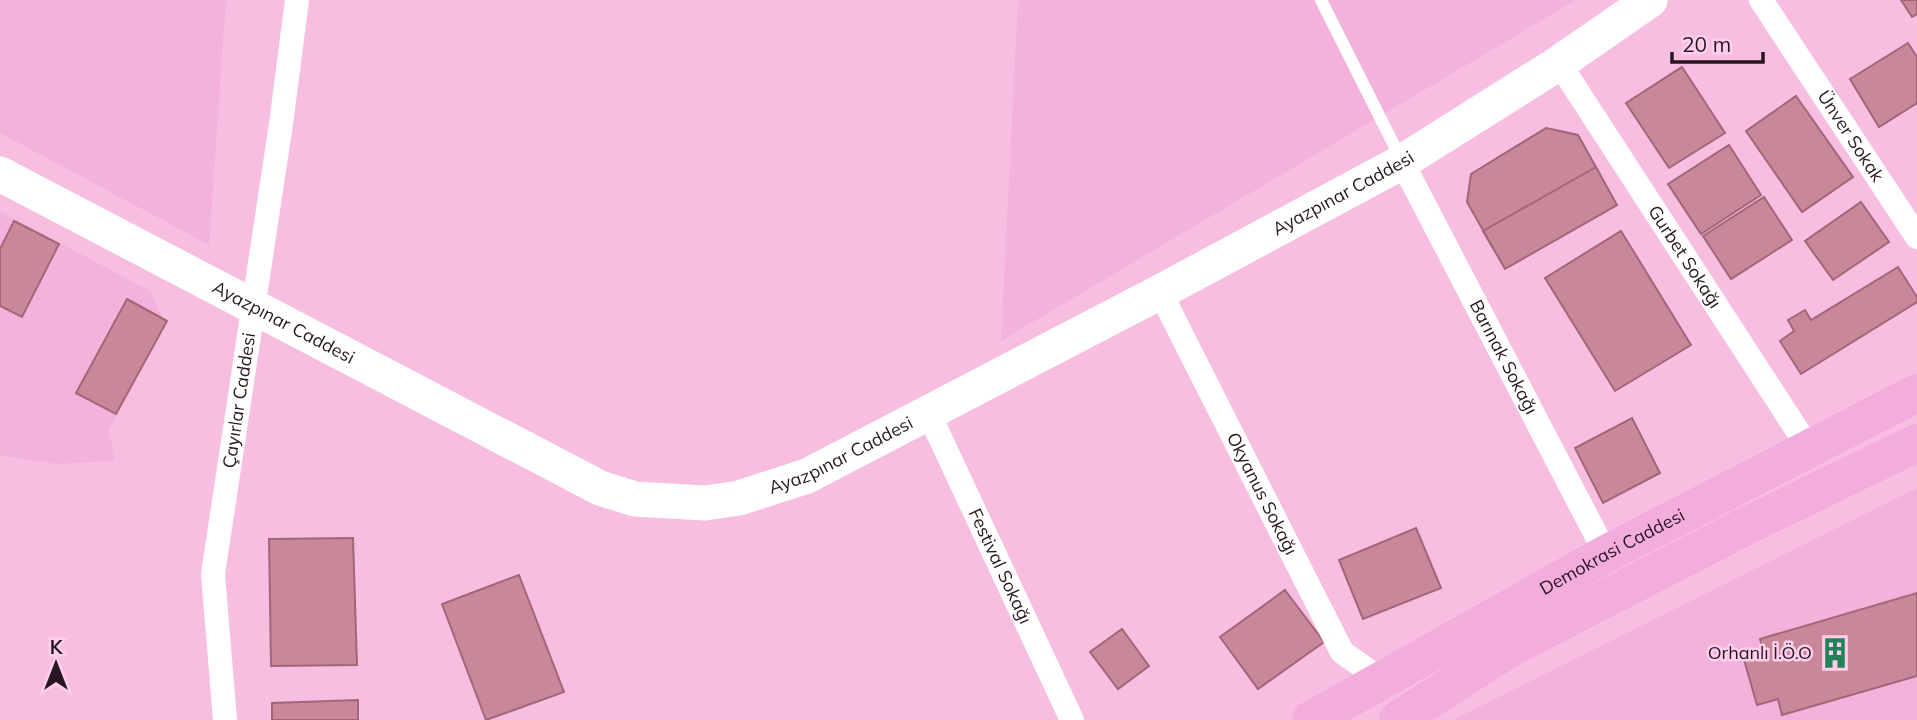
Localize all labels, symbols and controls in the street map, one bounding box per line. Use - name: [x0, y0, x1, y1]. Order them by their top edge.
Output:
- scale bar: [1672, 21, 1763, 65]
- text: 20 m: [1682, 31, 1731, 57]
- street label: Ünver Sokak: [1813, 86, 1890, 187]
- street label: Ayazpınar Caddesi: [1268, 145, 1418, 240]
- street label: Gurbet Sokağı: [1643, 201, 1727, 312]
- street label: Ayazpınar Caddesi: [209, 275, 359, 369]
- street label: Barınak Sokağı: [1465, 296, 1543, 418]
- street label: Çayırlar Caddesi: [217, 331, 260, 470]
- street label: Ayazpınar Caddesi: [766, 411, 917, 499]
- street label: Okyanus Sokağı: [1222, 428, 1303, 559]
- street label: Demokrasi Caddesi: [1535, 503, 1688, 600]
- street label: Festival Sokağı: [964, 505, 1037, 627]
- north arrow: [21, 629, 91, 699]
- text: K: [50, 635, 64, 659]
- building icon: Orhanlı İ.Ö.O: [1818, 636, 1852, 670]
- place label: Orhanlı İ.Ö.O: [1708, 641, 1812, 664]

